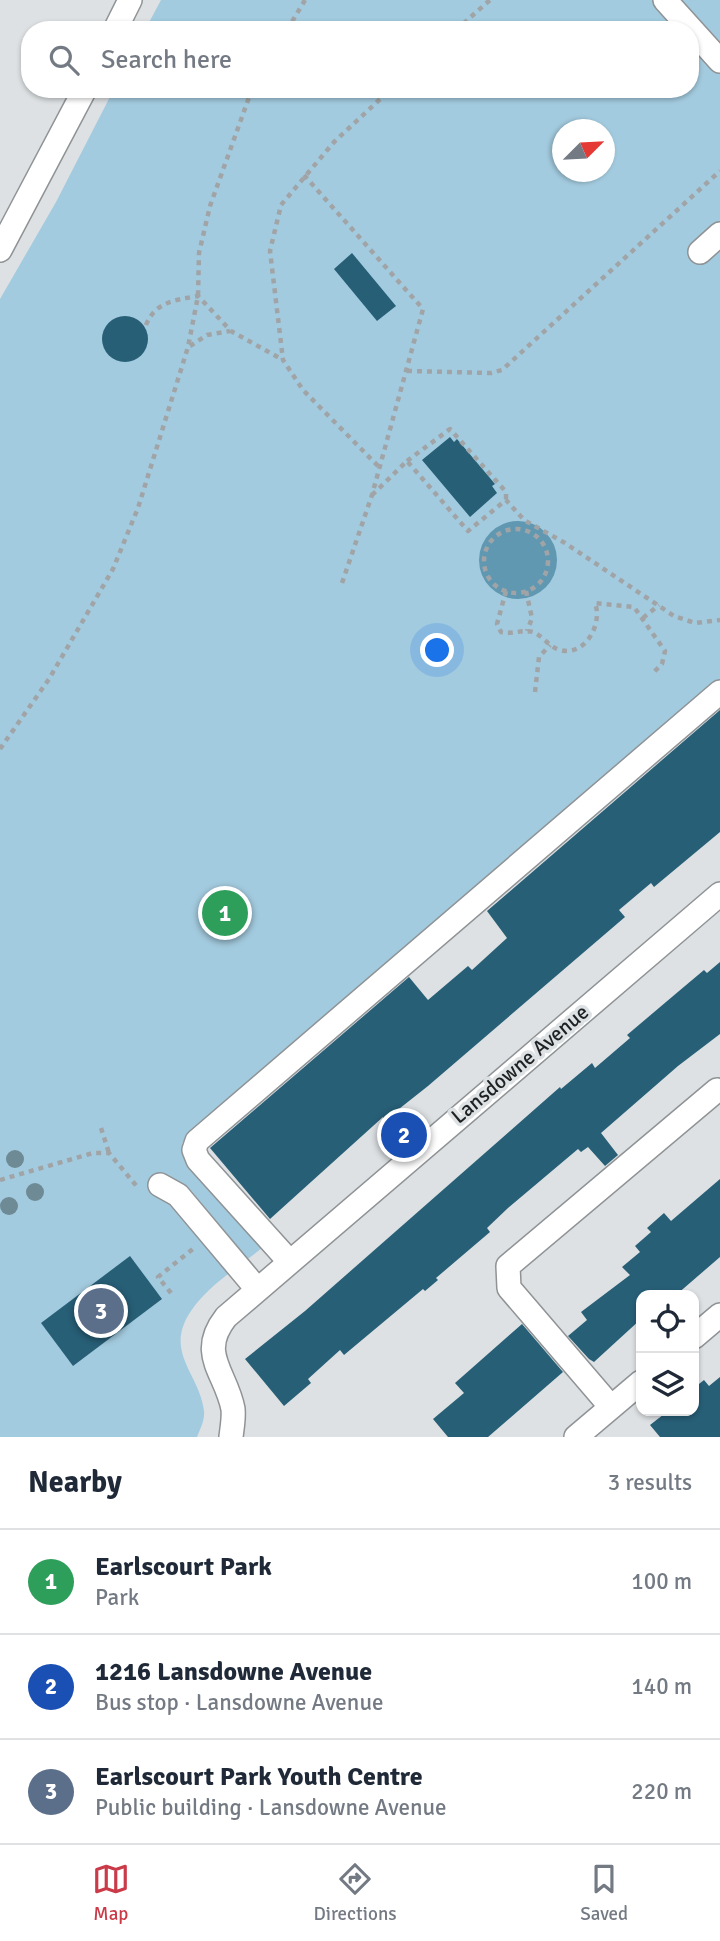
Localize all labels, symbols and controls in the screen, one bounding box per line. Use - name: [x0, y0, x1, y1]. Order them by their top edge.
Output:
- search box: [21, 21, 699, 98]
- icon: search: [45, 41, 83, 79]
- text: Search here: [101, 44, 232, 76]
- north arrow: [552, 119, 615, 182]
- your location: [420, 633, 454, 667]
- pin: 1: [202, 887, 248, 939]
- street label: Lansdowne Avenue: [446, 999, 594, 1129]
- pin: 2: [381, 1109, 427, 1161]
- pin: 3: [78, 1285, 124, 1337]
- map controls: [636, 1290, 699, 1416]
- button: locate: [636, 1290, 699, 1353]
- button: layers: [636, 1353, 699, 1416]
- text: Nearby: [28, 1464, 122, 1501]
- text: 3 results: [608, 1468, 692, 1497]
- text: Earlscourt Park: [95, 1551, 272, 1583]
- text: 1: [45, 1567, 57, 1596]
- text: 100 m: [631, 1567, 692, 1596]
- text: Park: [95, 1583, 139, 1612]
- text: 1216 Lansdowne Avenue: [95, 1656, 372, 1688]
- text: 2: [45, 1672, 57, 1701]
- text: 140 m: [631, 1672, 692, 1701]
- text: Bus stop · Lansdowne Avenue: [95, 1688, 383, 1717]
- text: Earlscourt Park Youth Centre: [95, 1761, 423, 1793]
- text: 3: [45, 1777, 57, 1806]
- text: 220 m: [631, 1777, 692, 1806]
- text: Public building · Lansdowne Avenue: [95, 1793, 447, 1822]
- tab: Map: [92, 1860, 130, 1926]
- tab: Directions: [314, 1860, 397, 1926]
- tab: Saved: [580, 1860, 628, 1926]

